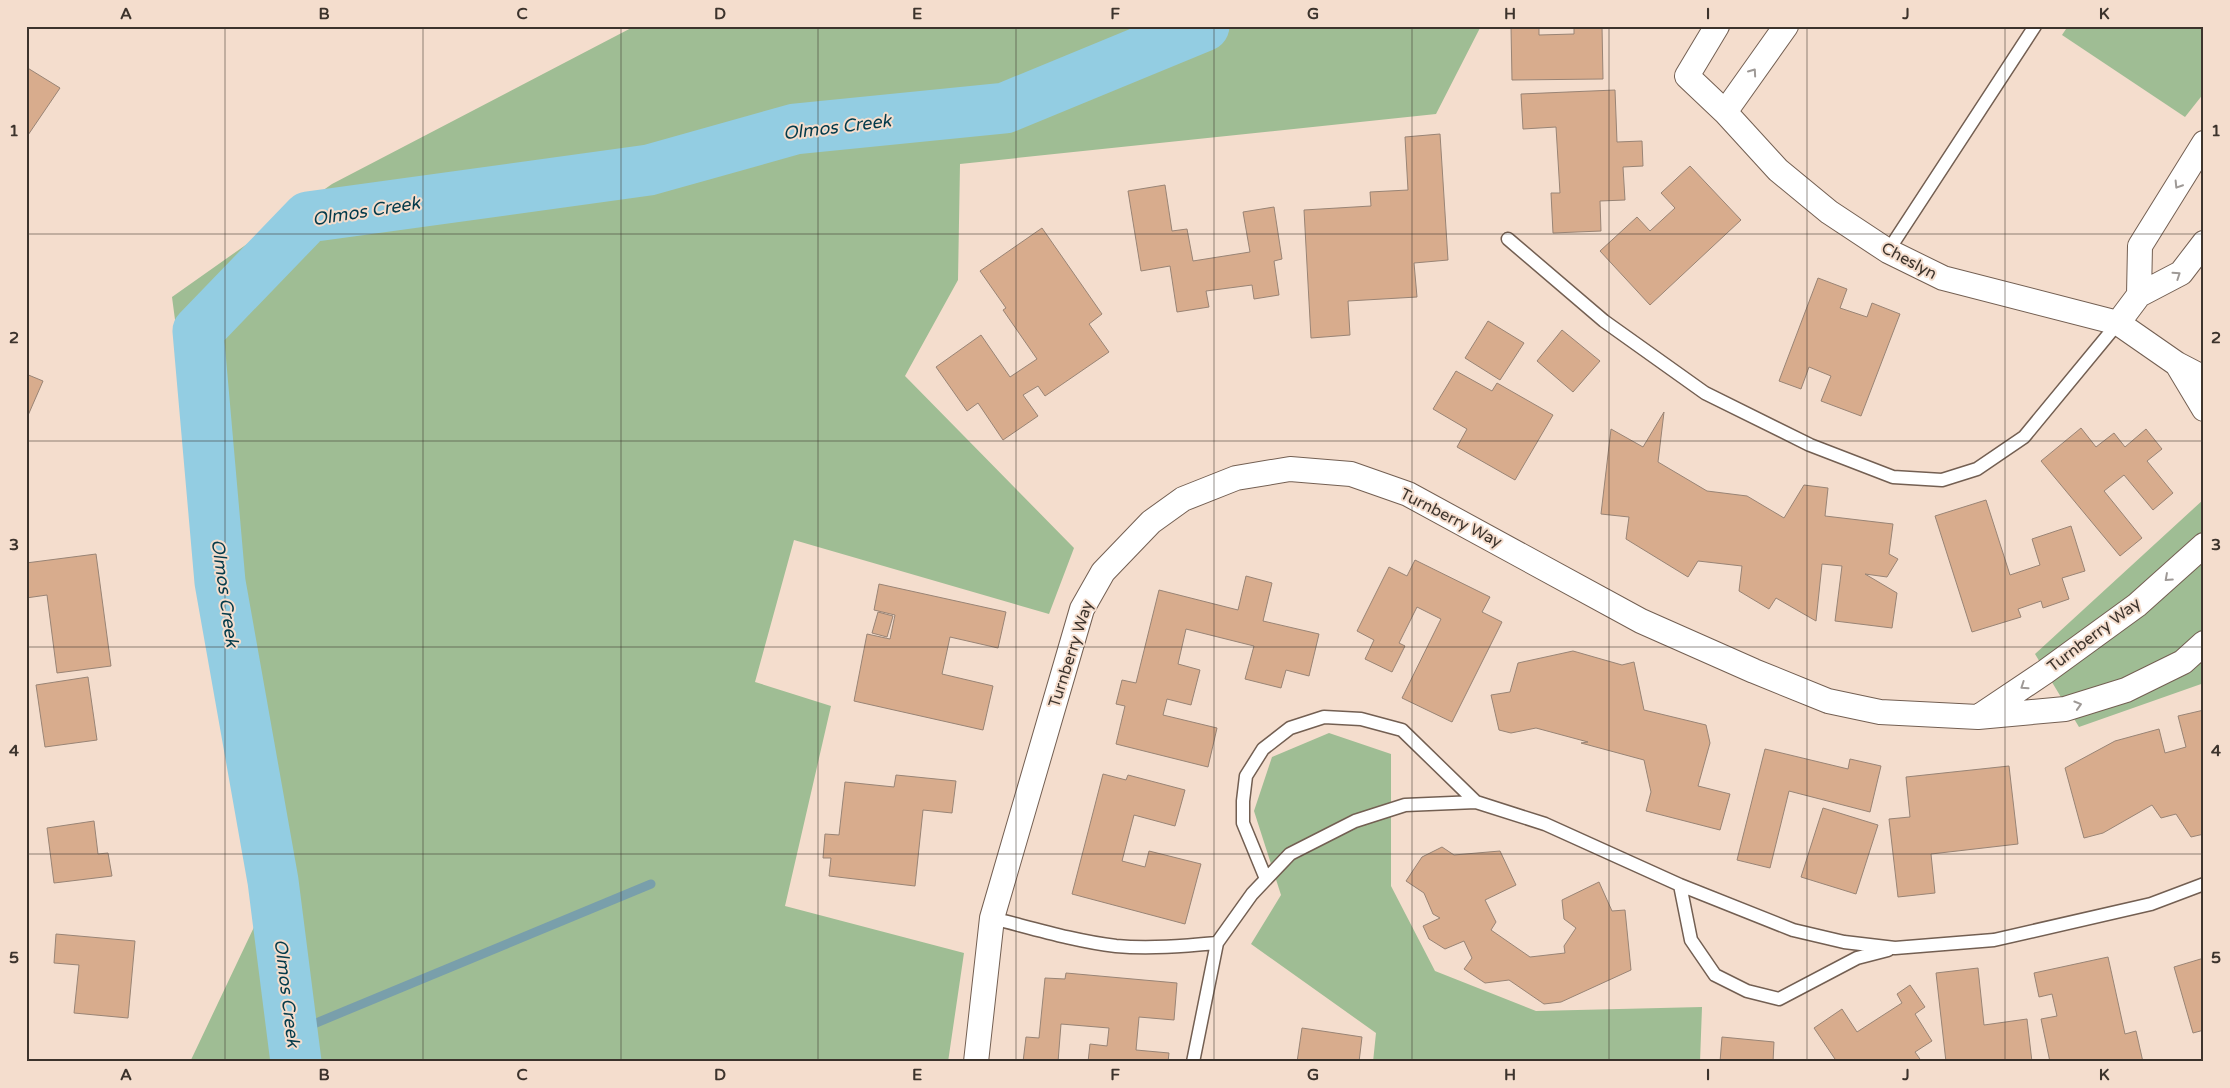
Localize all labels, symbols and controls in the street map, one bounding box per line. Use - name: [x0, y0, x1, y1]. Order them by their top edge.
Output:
- text: A: [120, 4, 132, 24]
- text: B: [318, 4, 330, 24]
- text: C: [516, 4, 528, 24]
- text: D: [714, 4, 726, 24]
- text: E: [912, 4, 922, 24]
- text: F: [1110, 4, 1120, 24]
- text: G: [1307, 4, 1319, 24]
- text: H: [1504, 4, 1516, 24]
- text: I: [1706, 4, 1710, 24]
- text: J: [1901, 4, 1910, 24]
- text: K: [2099, 4, 2110, 24]
- one-way arrow: [1747, 68, 1756, 78]
- water label: Olmos Creek: [782, 109, 894, 145]
- text: 1: [9, 121, 19, 141]
- text: 1: [2211, 121, 2221, 141]
- one-way arrow: [2175, 179, 2185, 188]
- water label: Olmos Creek: [310, 191, 423, 230]
- street label: Cheslyn: [1878, 238, 1940, 284]
- one-way arrow: [2171, 271, 2180, 281]
- text: 2: [9, 328, 19, 348]
- text: 2: [2211, 328, 2221, 348]
- street label: Turnberry Way: [1397, 484, 1506, 552]
- text: 3: [9, 535, 19, 555]
- text: 3: [2211, 535, 2221, 555]
- water label: Olmos Creek: [207, 538, 244, 650]
- one-way arrow: [2164, 572, 2173, 581]
- street label: Turnberry Way: [2043, 593, 2145, 677]
- street label: Turnberry Way: [1044, 597, 1098, 710]
- one-way arrow: [2020, 680, 2030, 689]
- one-way arrow: [2073, 700, 2082, 710]
- text: 4: [9, 741, 19, 761]
- text: 4: [2211, 741, 2221, 761]
- water label: Olmos Creek: [269, 938, 305, 1050]
- text: 5: [9, 948, 19, 968]
- text: 5: [2211, 948, 2221, 968]
- text: A: [120, 1065, 132, 1085]
- text: B: [318, 1065, 330, 1085]
- text: C: [516, 1065, 528, 1085]
- text: D: [714, 1065, 726, 1085]
- text: E: [912, 1065, 922, 1085]
- text: F: [1110, 1065, 1120, 1085]
- text: G: [1307, 1065, 1319, 1085]
- text: H: [1504, 1065, 1516, 1085]
- text: I: [1706, 1065, 1710, 1085]
- text: J: [1901, 1065, 1910, 1085]
- text: K: [2099, 1065, 2110, 1085]

